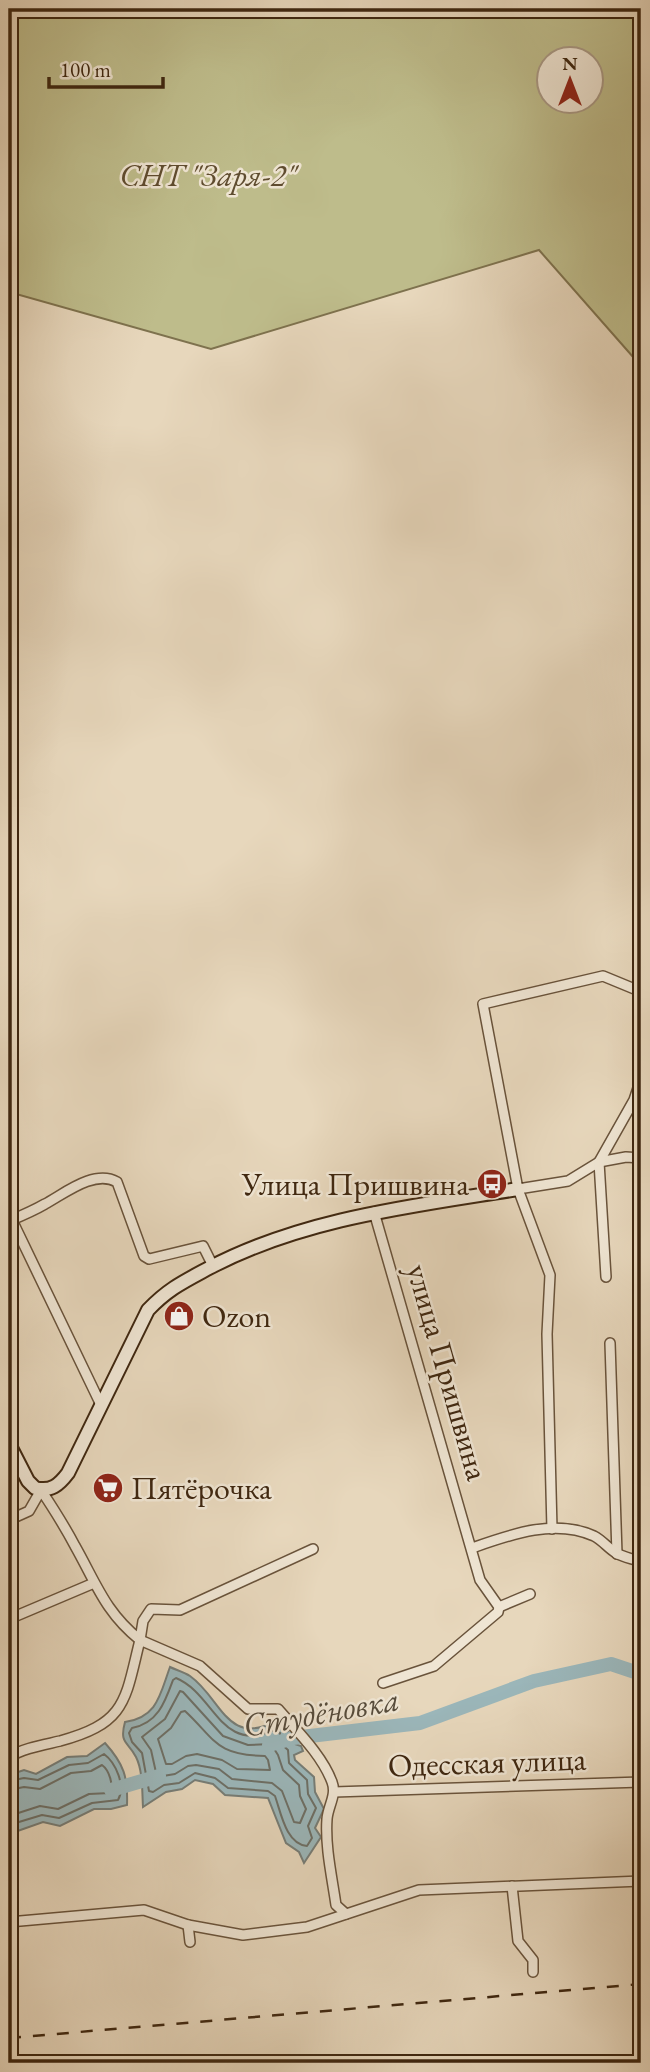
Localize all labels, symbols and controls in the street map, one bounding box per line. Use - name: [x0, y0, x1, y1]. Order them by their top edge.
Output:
- scale bar: [49, 46, 163, 90]
- north arrow: [534, 46, 604, 116]
- text: N: [562, 51, 578, 76]
- text: 100 m: [60, 56, 111, 83]
- park label: СНТ "Заря-2": [120, 154, 300, 196]
- place label: Улица Пришвина: [241, 1163, 469, 1205]
- bus stop icon: Улица Пришвина: [475, 1167, 509, 1201]
- street label: улица Пришвина: [397, 1259, 499, 1485]
- place label: Ozon: [202, 1295, 271, 1337]
- shop icon: Ozon: [162, 1299, 196, 1333]
- place label: Пятёрочка: [131, 1467, 272, 1509]
- supermarket icon: Пятёрочка: [91, 1471, 125, 1505]
- water label: Студёновка: [239, 1677, 403, 1747]
- street label: Одесская улица: [387, 1738, 587, 1786]

